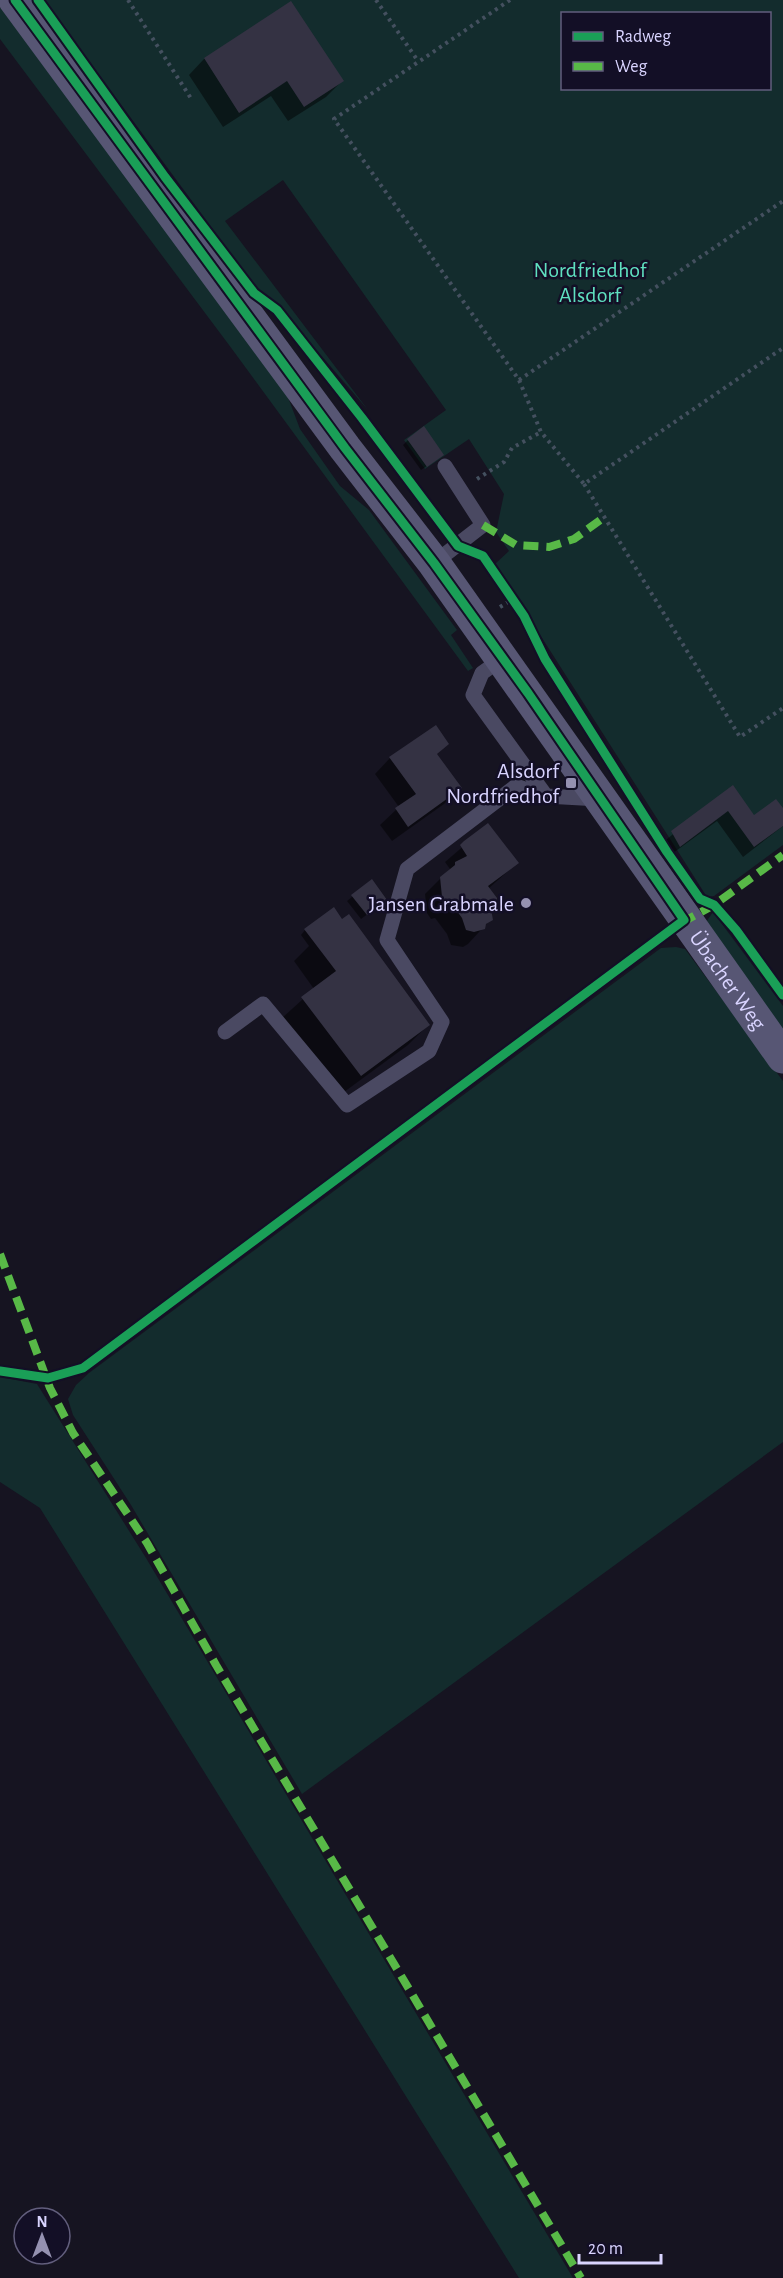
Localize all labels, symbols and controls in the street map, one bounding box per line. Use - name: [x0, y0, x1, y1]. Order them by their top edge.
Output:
- legend: [561, 12, 771, 90]
- text: Radweg: [615, 28, 671, 46]
- text: Weg: [615, 58, 647, 76]
- park label: Nordfriedhof Alsdorf: [534, 259, 648, 306]
- place label: Alsdorf Nordfriedhof: [446, 760, 560, 807]
- marker: Alsdorf Nordfriedhof: [564, 776, 578, 790]
- place label: Jansen Grabmale: [369, 893, 514, 915]
- marker: Jansen Grabmale: [519, 896, 533, 910]
- street label: Übacher Weg: [685, 927, 770, 1034]
- north arrow: [12, 2206, 72, 2266]
- text: N: [36, 2214, 48, 2230]
- scale bar: [579, 2227, 662, 2265]
- text: 20 m: [588, 2240, 623, 2258]

